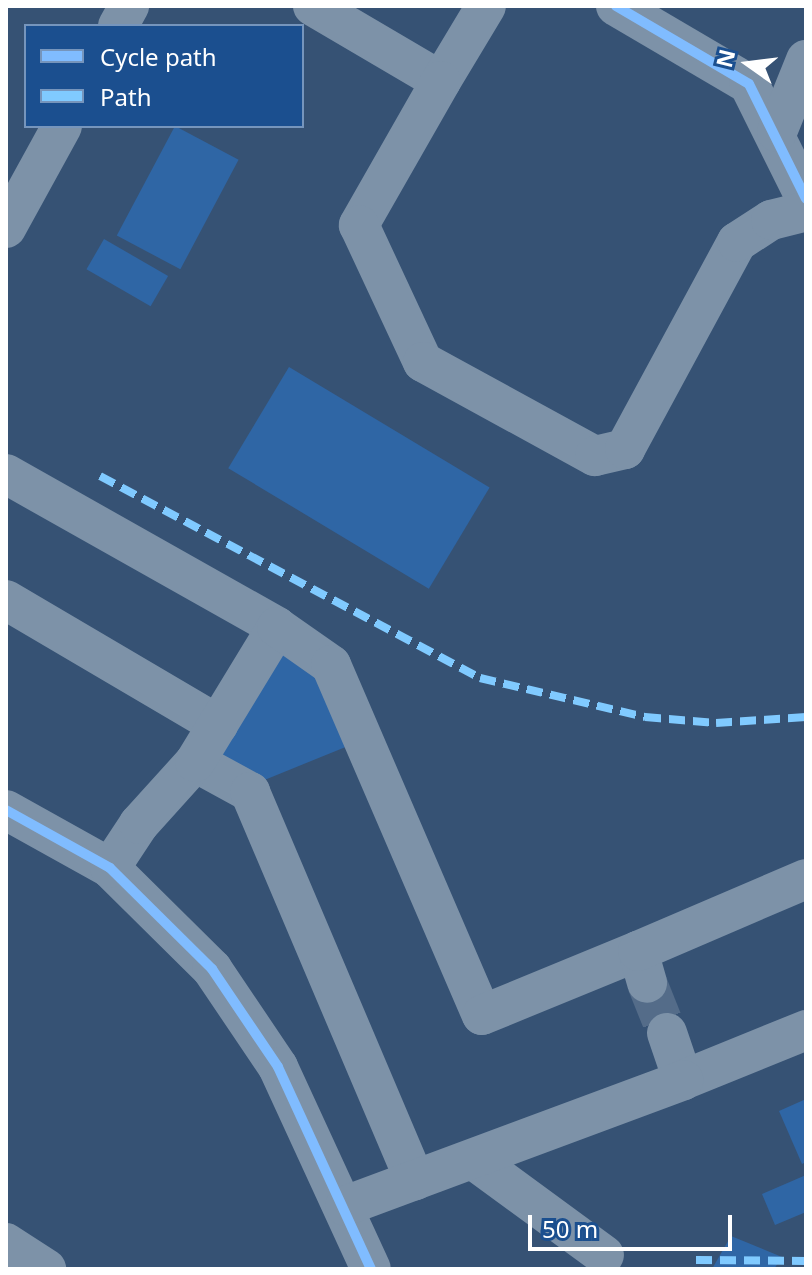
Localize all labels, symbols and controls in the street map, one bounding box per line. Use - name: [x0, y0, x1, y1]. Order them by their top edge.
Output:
- legend: [24, 24, 304, 128]
- north arrow: [708, 24, 788, 104]
- text: Cycle path: [100, 40, 217, 73]
- text: N: [708, 46, 741, 71]
- text: Path: [100, 80, 151, 113]
- scale bar: [532, 1199, 736, 1249]
- text: 50 m: [542, 1212, 598, 1245]

